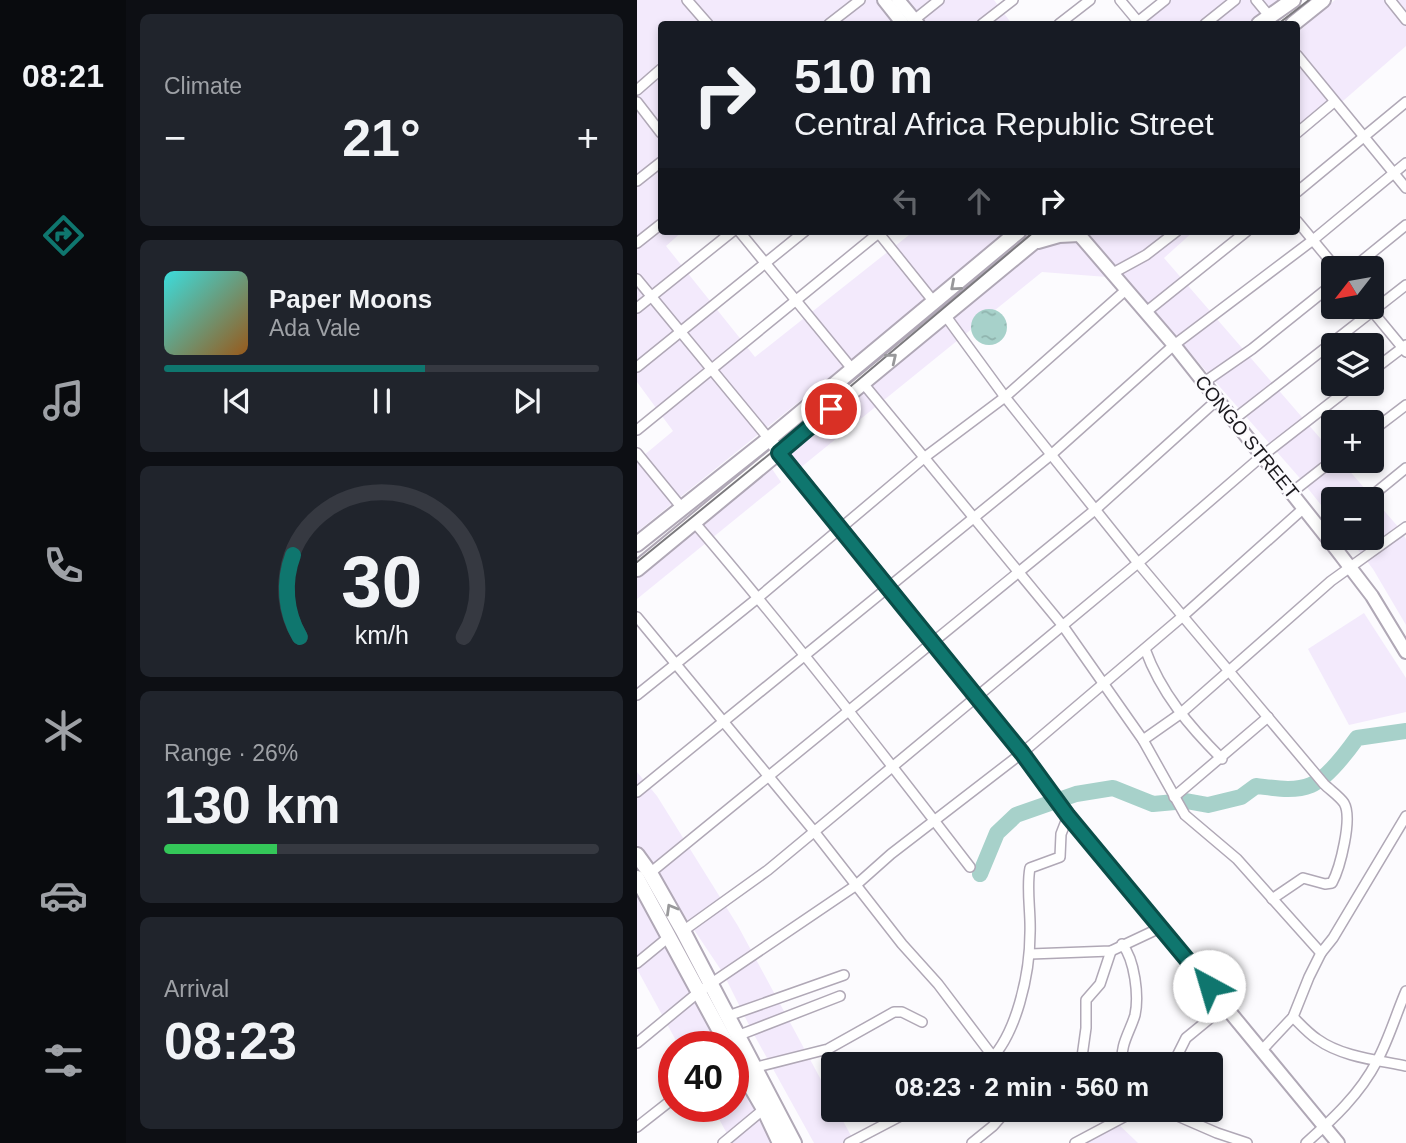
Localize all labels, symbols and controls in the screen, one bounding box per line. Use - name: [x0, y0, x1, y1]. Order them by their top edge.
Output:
- icon: right: [679, 49, 770, 140]
- text: 510 m: [794, 49, 933, 103]
- text: 08:21: [22, 58, 104, 94]
- text: Climate: [164, 73, 242, 99]
- text: Central Africa Republic Street: [794, 106, 1214, 142]
- text: 21°: [342, 109, 421, 167]
- text: −: [164, 117, 186, 159]
- text: +: [577, 117, 599, 159]
- icon: left: [887, 182, 925, 220]
- icon: ahead: [960, 182, 998, 220]
- icon: right: [1033, 182, 1071, 220]
- icon: directions: [39, 211, 88, 260]
- north arrow: [1321, 256, 1384, 318]
- map controls: [1321, 256, 1384, 550]
- one-way arrow: [951, 278, 964, 290]
- text: Paper Moons: [269, 284, 432, 314]
- text: Ada Vale: [269, 315, 361, 341]
- button: layers: [1321, 333, 1384, 396]
- one-way arrow: [884, 354, 897, 366]
- street label: CONGO STREET: [1191, 371, 1303, 503]
- icon: music: [39, 376, 88, 425]
- pin: [801, 379, 861, 439]
- icon: previous: [218, 382, 256, 420]
- icon: pause: [363, 382, 401, 420]
- icon: next: [508, 382, 546, 420]
- icon: arrive: [812, 390, 850, 428]
- button: +: [1321, 410, 1384, 473]
- button: −: [1321, 487, 1384, 550]
- icon: phone: [39, 541, 88, 590]
- text: 30: [341, 542, 422, 623]
- text: km/h: [354, 621, 409, 649]
- icon: climate: [39, 706, 88, 755]
- text: Range · 26%: [164, 740, 298, 766]
- text: 130 km: [164, 776, 340, 834]
- icon: car: [39, 871, 88, 920]
- one-way arrow: [666, 904, 679, 916]
- position arrow: [1172, 949, 1246, 1023]
- text: Arrival: [164, 976, 229, 1002]
- text: 08:23: [164, 1012, 297, 1070]
- speed limit sign: 40: [658, 1031, 749, 1122]
- icon: filters: [39, 1036, 88, 1085]
- text: 08:23 · 2 min · 560 m: [895, 1072, 1149, 1102]

